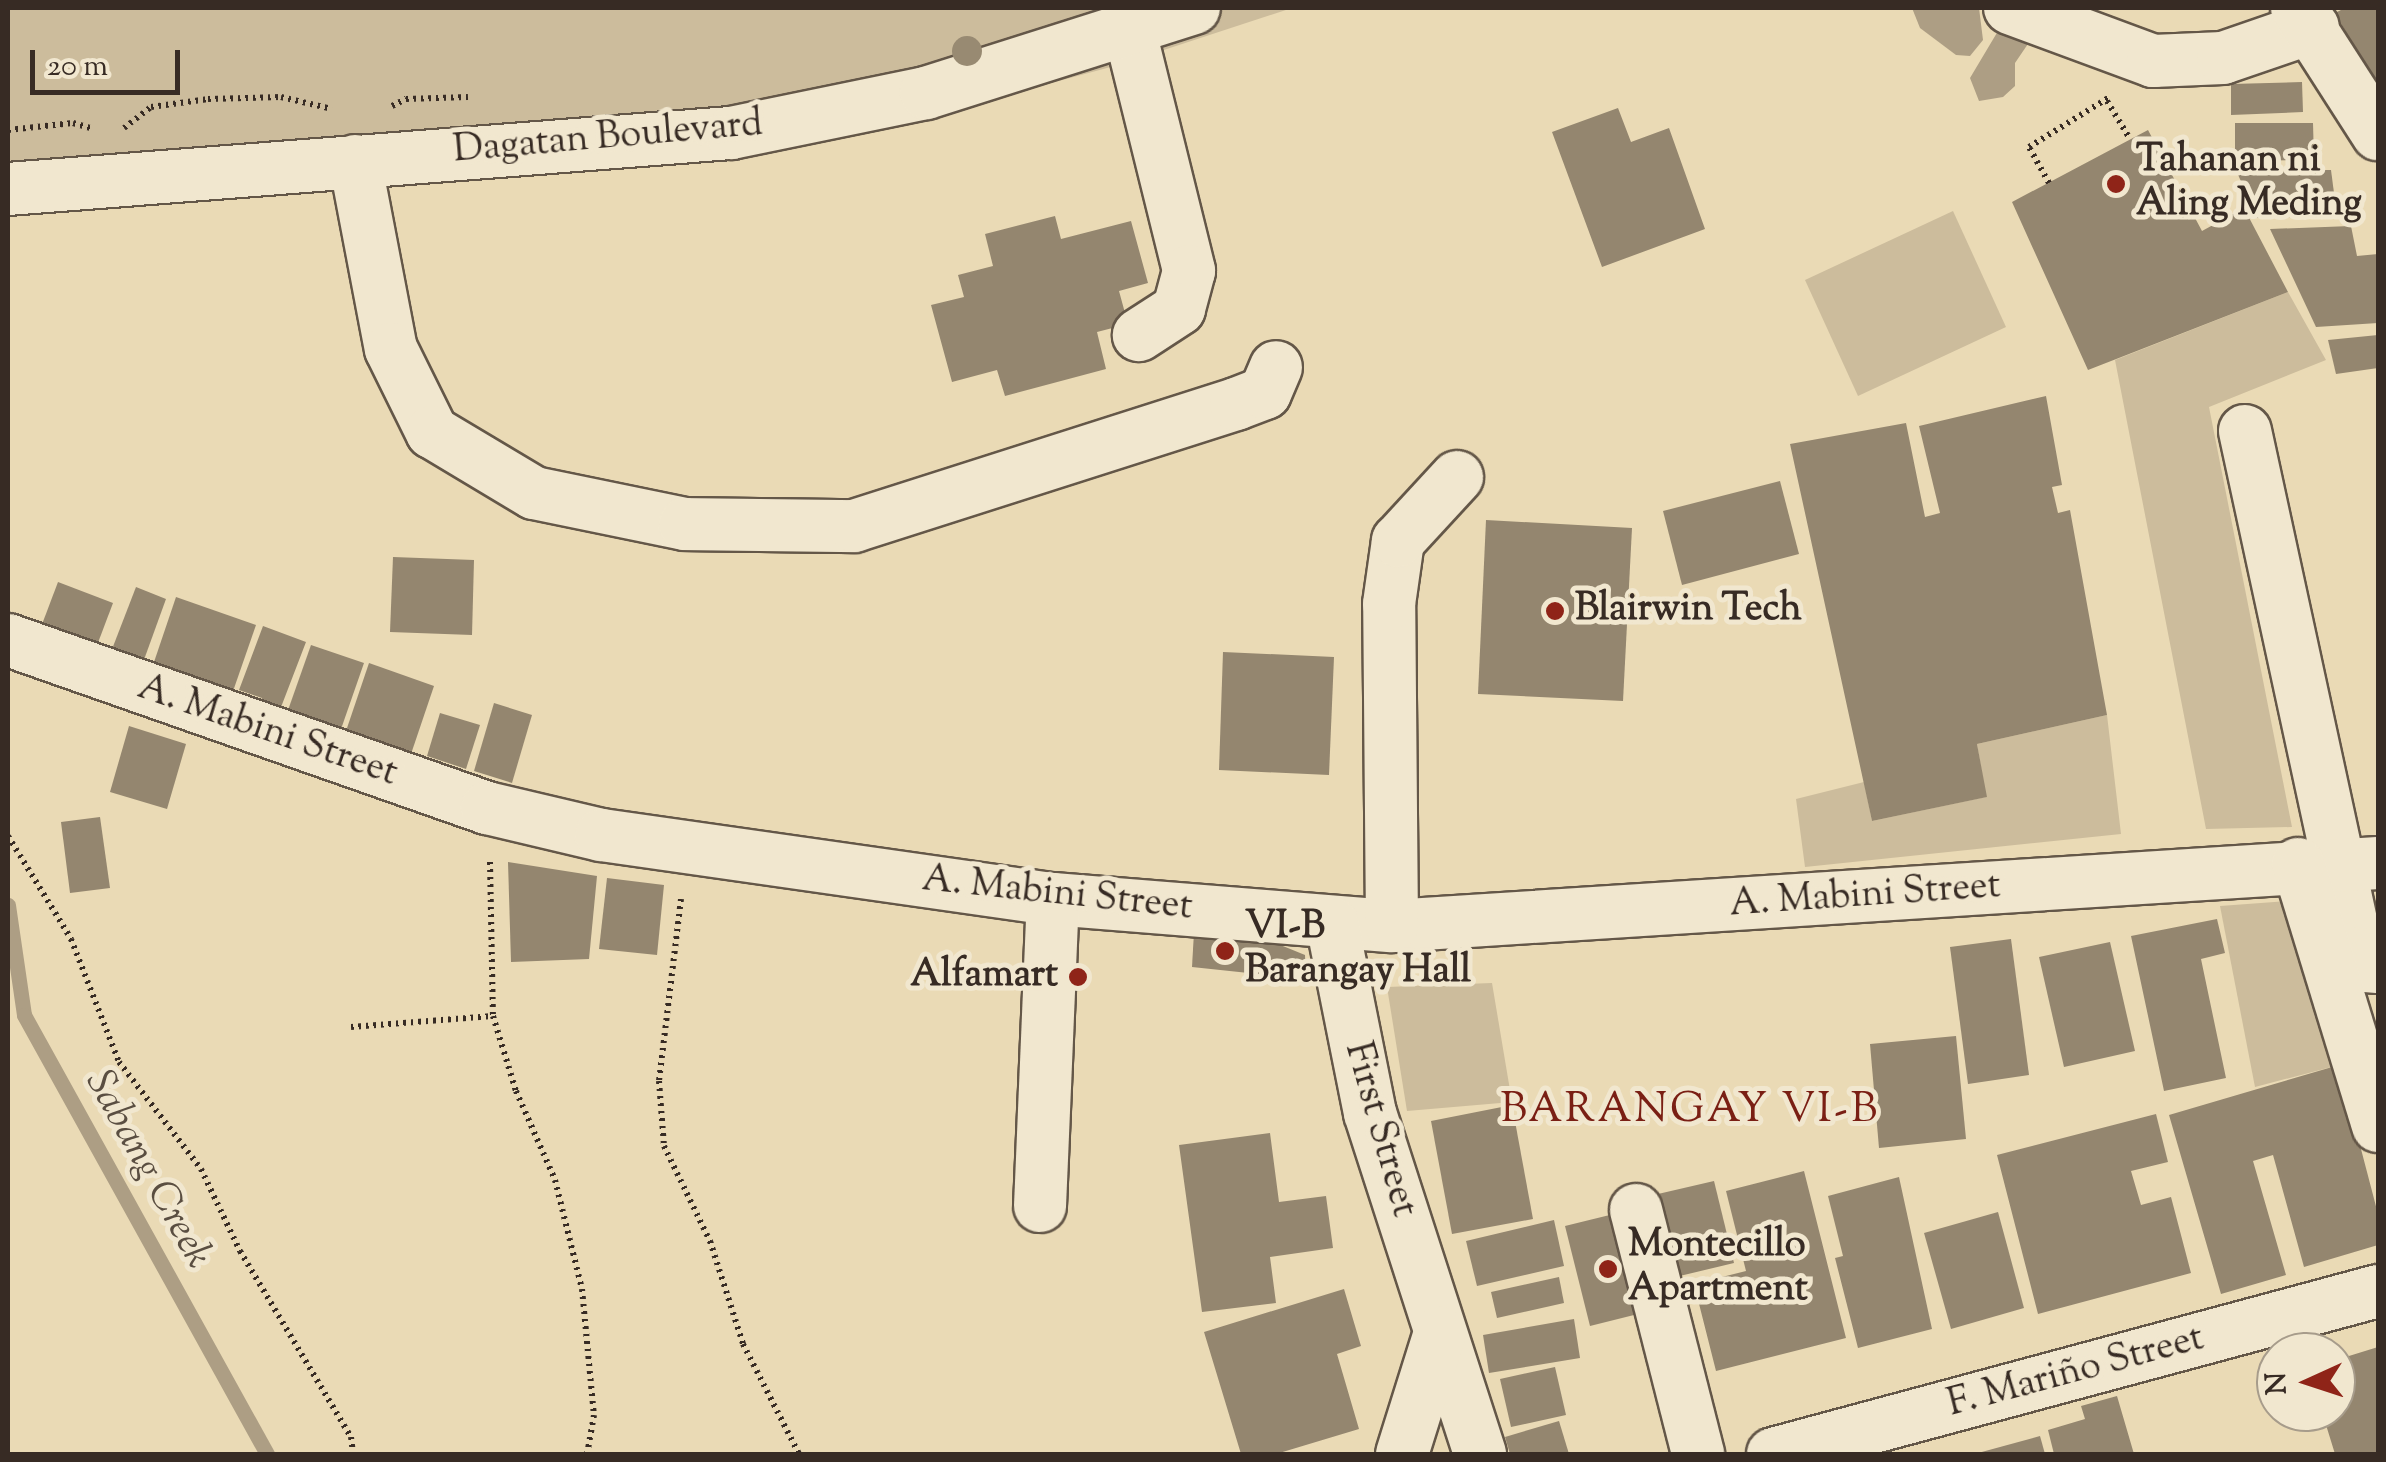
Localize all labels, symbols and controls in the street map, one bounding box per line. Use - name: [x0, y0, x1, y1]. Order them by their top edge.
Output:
- scale bar: [35, 30, 185, 92]
- text: 20 m: [47, 46, 108, 89]
- street label: Dagatan Boulevard: [451, 103, 765, 175]
- place label: Tahanan ni Aling Meding: [2136, 139, 2362, 228]
- marker: Tahanan ni Aling Meding: [2105, 173, 2127, 195]
- place label: Blairwin Tech: [1575, 588, 1802, 634]
- marker: Blairwin Tech: [1544, 600, 1566, 622]
- street label: A. Mabini Street: [131, 666, 403, 798]
- street label: A. Mabini Street: [920, 858, 1194, 932]
- street label: A. Mabini Street: [1728, 865, 2002, 929]
- place label: VI-B Barangay Hall: [1245, 906, 1471, 996]
- marker: VI-B Barangay Hall: [1214, 940, 1236, 962]
- place label: Alfamart: [910, 954, 1058, 1000]
- marker: Alfamart: [1067, 966, 1089, 988]
- street label: First Street: [1332, 1037, 1426, 1223]
- water label: Sabang Creek: [73, 1063, 221, 1277]
- district label: BARANGAY VI-B: [1500, 1086, 1880, 1136]
- place label: Montecillo Apartment: [1628, 1224, 1808, 1314]
- marker: Montecillo Apartment: [1597, 1258, 1619, 1280]
- street label: F. Mariño Street: [1943, 1317, 2209, 1429]
- north arrow: [2256, 1332, 2356, 1432]
- text: N: [2257, 1371, 2299, 1396]

